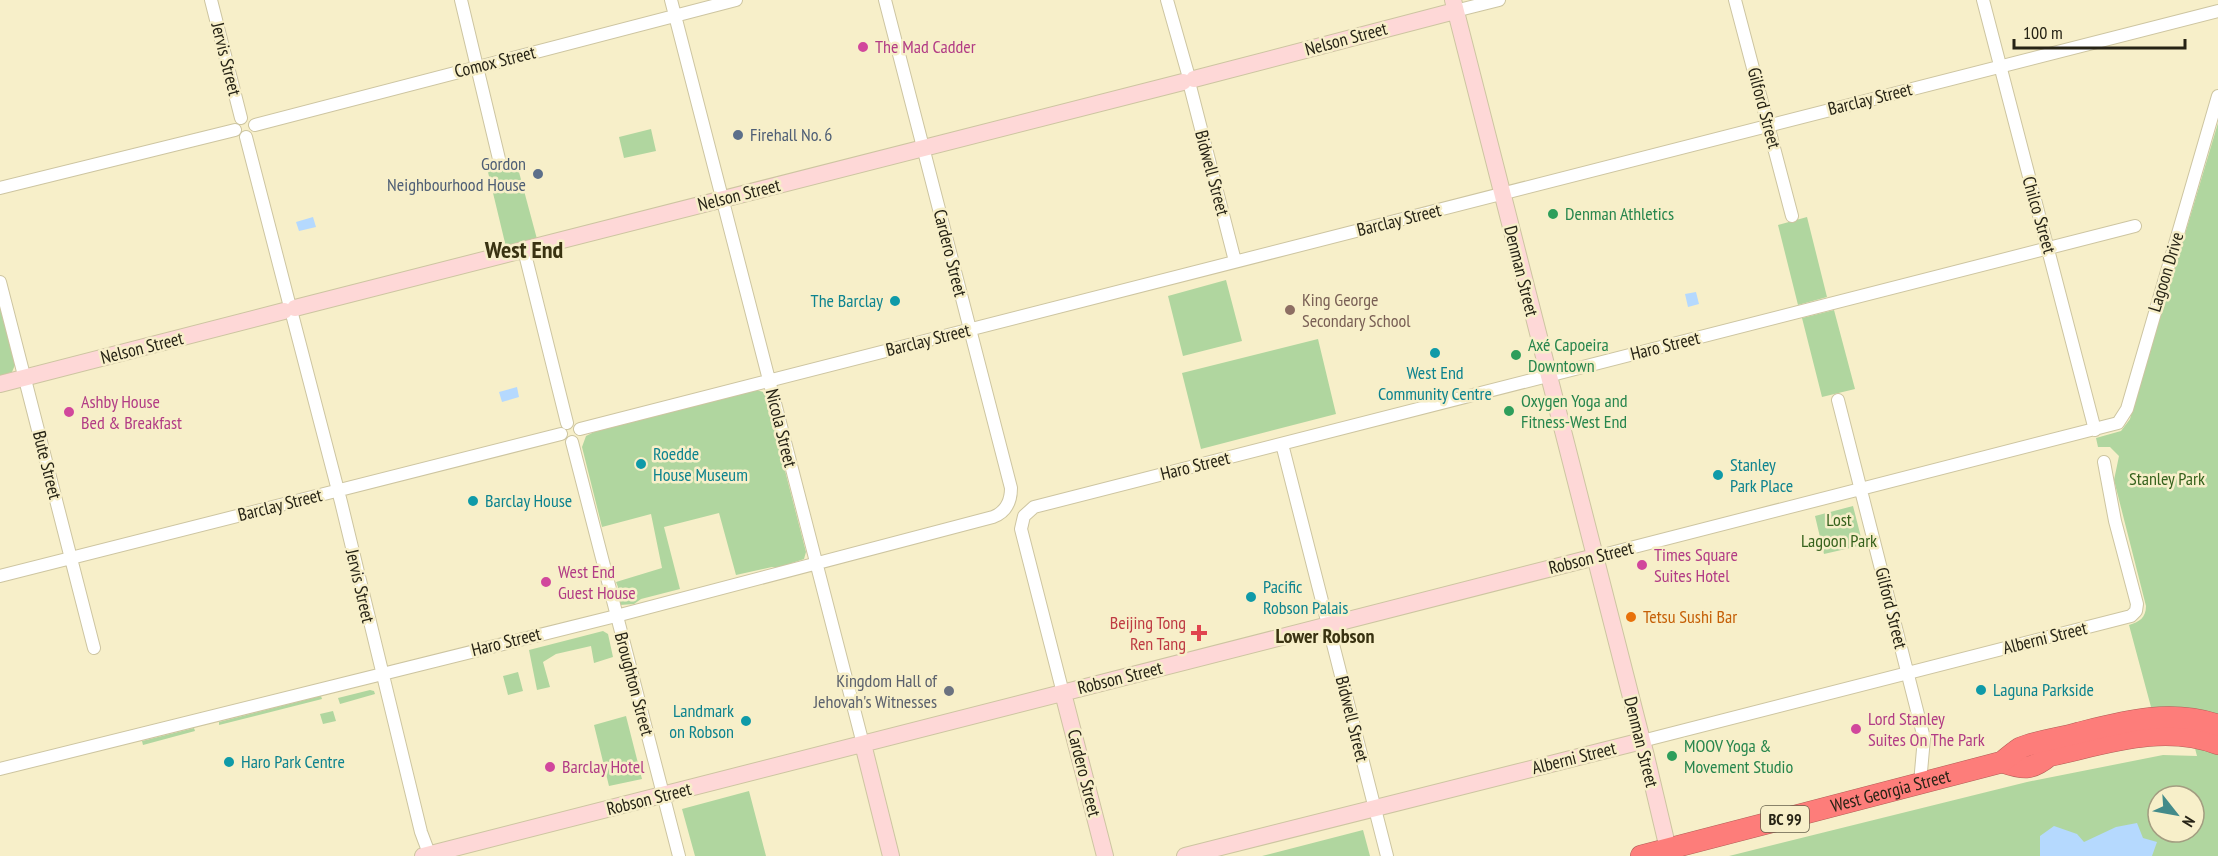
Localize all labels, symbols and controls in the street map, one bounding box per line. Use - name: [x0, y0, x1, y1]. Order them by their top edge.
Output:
- scale bar: [2014, 12, 2185, 50]
- street label: Nelson Street: [1302, 17, 1390, 61]
- street label: Jervis Street: [206, 19, 247, 98]
- text: 100 m: [2023, 21, 2063, 44]
- place label: The Mad Cadder: [875, 35, 976, 58]
- street label: Comox Street: [452, 40, 538, 83]
- marker: The Mad Cadder: [856, 40, 870, 54]
- street label: Gilford Street: [1743, 65, 1786, 151]
- street label: Barclay Street: [1826, 77, 1914, 120]
- place label: Firehall No. 6: [750, 123, 832, 146]
- marker: Firehall No. 6: [731, 128, 745, 142]
- street label: Bidwell Street: [1190, 128, 1235, 218]
- place label: Gordon Neighbourhood House: [387, 152, 526, 196]
- marker: Gordon Neighbourhood House: [531, 167, 545, 181]
- street label: Nelson Street: [695, 173, 783, 216]
- street label: Chilco Street: [2018, 174, 2061, 256]
- street label: Barclay Street: [1355, 198, 1443, 241]
- place label: Denman Athletics: [1565, 202, 1674, 225]
- street label: Cardero Street: [929, 207, 972, 299]
- marker: Denman Athletics: [1546, 207, 1560, 221]
- street label: Denman Street: [1499, 223, 1544, 319]
- street label: Lagoon Drive: [2143, 229, 2189, 315]
- district label: West End: [484, 234, 563, 265]
- place label: King George Secondary School: [1302, 288, 1411, 332]
- place label: The Barclay: [811, 289, 883, 312]
- marker: The Barclay: [888, 294, 902, 308]
- marker: King George Secondary School: [1283, 303, 1297, 317]
- street label: Barclay Street: [884, 318, 972, 361]
- street label: Nelson Street: [98, 326, 186, 369]
- street label: Haro Street: [1628, 326, 1702, 365]
- place label: Axé Capoeira Downtown: [1528, 333, 1609, 377]
- marker: West End Community Centre: [1428, 346, 1442, 360]
- marker: Axé Capoeira Downtown: [1509, 348, 1523, 362]
- place label: West End Community Centre: [1378, 361, 1492, 405]
- street label: Nicola Street: [761, 386, 802, 469]
- place label: Oxygen Yoga and Fitness-West End: [1521, 389, 1628, 433]
- place label: Ashby House Bed & Breakfast: [81, 390, 182, 434]
- marker: Oxygen Yoga and Fitness-West End: [1502, 404, 1516, 418]
- marker: Ashby House Bed & Breakfast: [62, 405, 76, 419]
- street label: Bute Street: [28, 428, 67, 501]
- place label: Roedde House Museum: [653, 442, 748, 486]
- street label: Haro Street: [1158, 446, 1232, 485]
- place label: Stanley Park Place: [1730, 453, 1793, 497]
- marker: Roedde House Museum: [634, 457, 648, 471]
- park label: Stanley Park: [2129, 467, 2205, 490]
- marker: Stanley Park Place: [1711, 468, 1725, 482]
- street label: Barclay Street: [236, 483, 324, 526]
- place label: Barclay House: [485, 489, 572, 512]
- marker: Barclay House: [466, 494, 480, 508]
- park label: Lost Lagoon Park: [1801, 508, 1877, 552]
- street label: Robson Street: [1546, 536, 1636, 579]
- place label: Times Square Suites Hotel: [1654, 543, 1738, 587]
- street label: Jervis Street: [341, 546, 380, 625]
- marker: Times Square Suites Hotel: [1635, 558, 1649, 572]
- place label: West End Guest House: [558, 560, 636, 604]
- street label: Gilford Street: [1870, 565, 1913, 651]
- marker: West End Guest House: [539, 575, 553, 589]
- place label: Pacific Robson Palais: [1263, 575, 1348, 619]
- marker: Pacific Robson Palais: [1244, 590, 1258, 604]
- place label: Tetsu Sushi Bar: [1643, 605, 1737, 628]
- marker: Tetsu Sushi Bar: [1624, 610, 1638, 624]
- place label: Beijing Tong Ren Tang: [1110, 611, 1186, 655]
- street label: Alberni Street: [2000, 616, 2089, 659]
- street label: Haro Street: [469, 622, 543, 661]
- district label: Lower Robson: [1276, 623, 1374, 649]
- marker: Beijing Tong Ren Tang: [1190, 624, 1208, 642]
- street label: Broughton Street: [610, 630, 659, 738]
- street label: Robson Street: [1075, 656, 1165, 699]
- place label: Kingdom Hall of Jehovah's Witnesses: [813, 669, 938, 713]
- street label: Bidwell Street: [1331, 674, 1374, 764]
- place label: Laguna Parkside: [1993, 678, 2094, 701]
- marker: Laguna Parkside: [1974, 683, 1988, 697]
- marker: Kingdom Hall of Jehovah's Witnesses: [942, 684, 956, 698]
- street label: Denman Street: [1619, 694, 1664, 790]
- place label: Landmark on Robson: [669, 699, 734, 743]
- place label: Lord Stanley Suites On The Park: [1868, 707, 1985, 751]
- marker: Landmark on Robson: [739, 714, 753, 728]
- marker: Lord Stanley Suites On The Park: [1849, 722, 1863, 736]
- street label: Cardero Street: [1063, 727, 1106, 819]
- place label: MOOV Yoga & Movement Studio: [1684, 734, 1793, 778]
- street label: Alberni Street: [1529, 736, 1618, 779]
- marker: MOOV Yoga & Movement Studio: [1665, 749, 1679, 763]
- place label: Haro Park Centre: [241, 750, 345, 773]
- marker: Haro Park Centre: [222, 755, 236, 769]
- place label: Barclay Hotel: [562, 755, 645, 778]
- marker: Barclay Hotel: [543, 760, 557, 774]
- street label: West Georgia Street: [1828, 764, 1953, 817]
- street label: Robson Street: [604, 777, 694, 820]
- north arrow: [2146, 784, 2206, 844]
- road number: BC 99: [1761, 806, 1809, 832]
- text: N: [2178, 813, 2200, 831]

